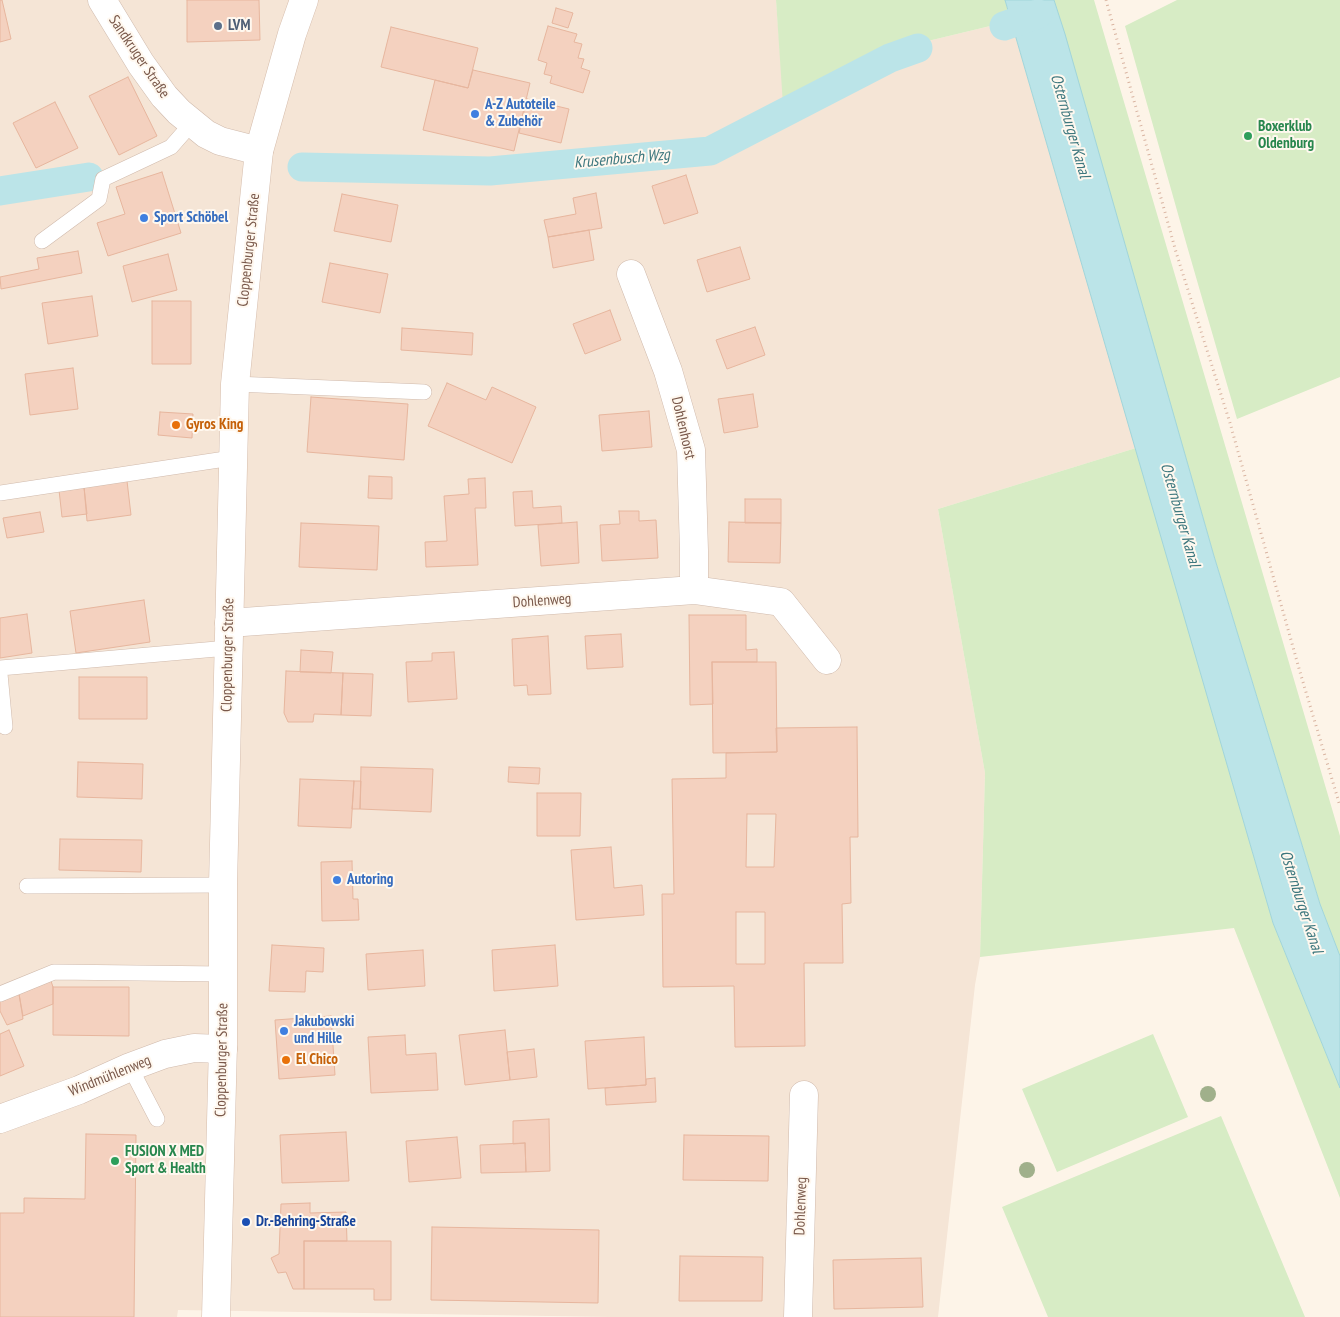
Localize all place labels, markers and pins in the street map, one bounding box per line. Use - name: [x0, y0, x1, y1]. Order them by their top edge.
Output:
- place label: LVM: [228, 17, 250, 35]
- marker: LVM: [212, 20, 224, 32]
- place label: A-Z Autoteile & Zubehör: [485, 96, 556, 131]
- marker: A-Z Autoteile & Zubehör: [469, 108, 481, 120]
- place label: Boxerklub Oldenburg: [1258, 118, 1314, 153]
- marker: Boxerklub Oldenburg: [1242, 130, 1254, 142]
- place label: Sport Schöbel: [154, 209, 228, 227]
- marker: Sport Schöbel: [138, 212, 150, 224]
- place label: Gyros King: [186, 416, 243, 434]
- marker: Gyros King: [170, 419, 182, 431]
- place label: Autoring: [347, 871, 393, 889]
- marker: Autoring: [331, 874, 343, 886]
- place label: Jakubowski und Hille: [294, 1013, 354, 1048]
- marker: Jakubowski und Hille: [278, 1025, 290, 1037]
- place label: El Chico: [296, 1051, 338, 1069]
- marker: El Chico: [280, 1054, 292, 1066]
- place label: FUSION X MED Sport & Health: [125, 1143, 206, 1178]
- marker: FUSION X MED Sport & Health: [109, 1155, 121, 1167]
- place label: Dr.-Behring-Straße: [256, 1213, 356, 1231]
- marker: Dr.-Behring-Straße: [240, 1216, 252, 1228]

